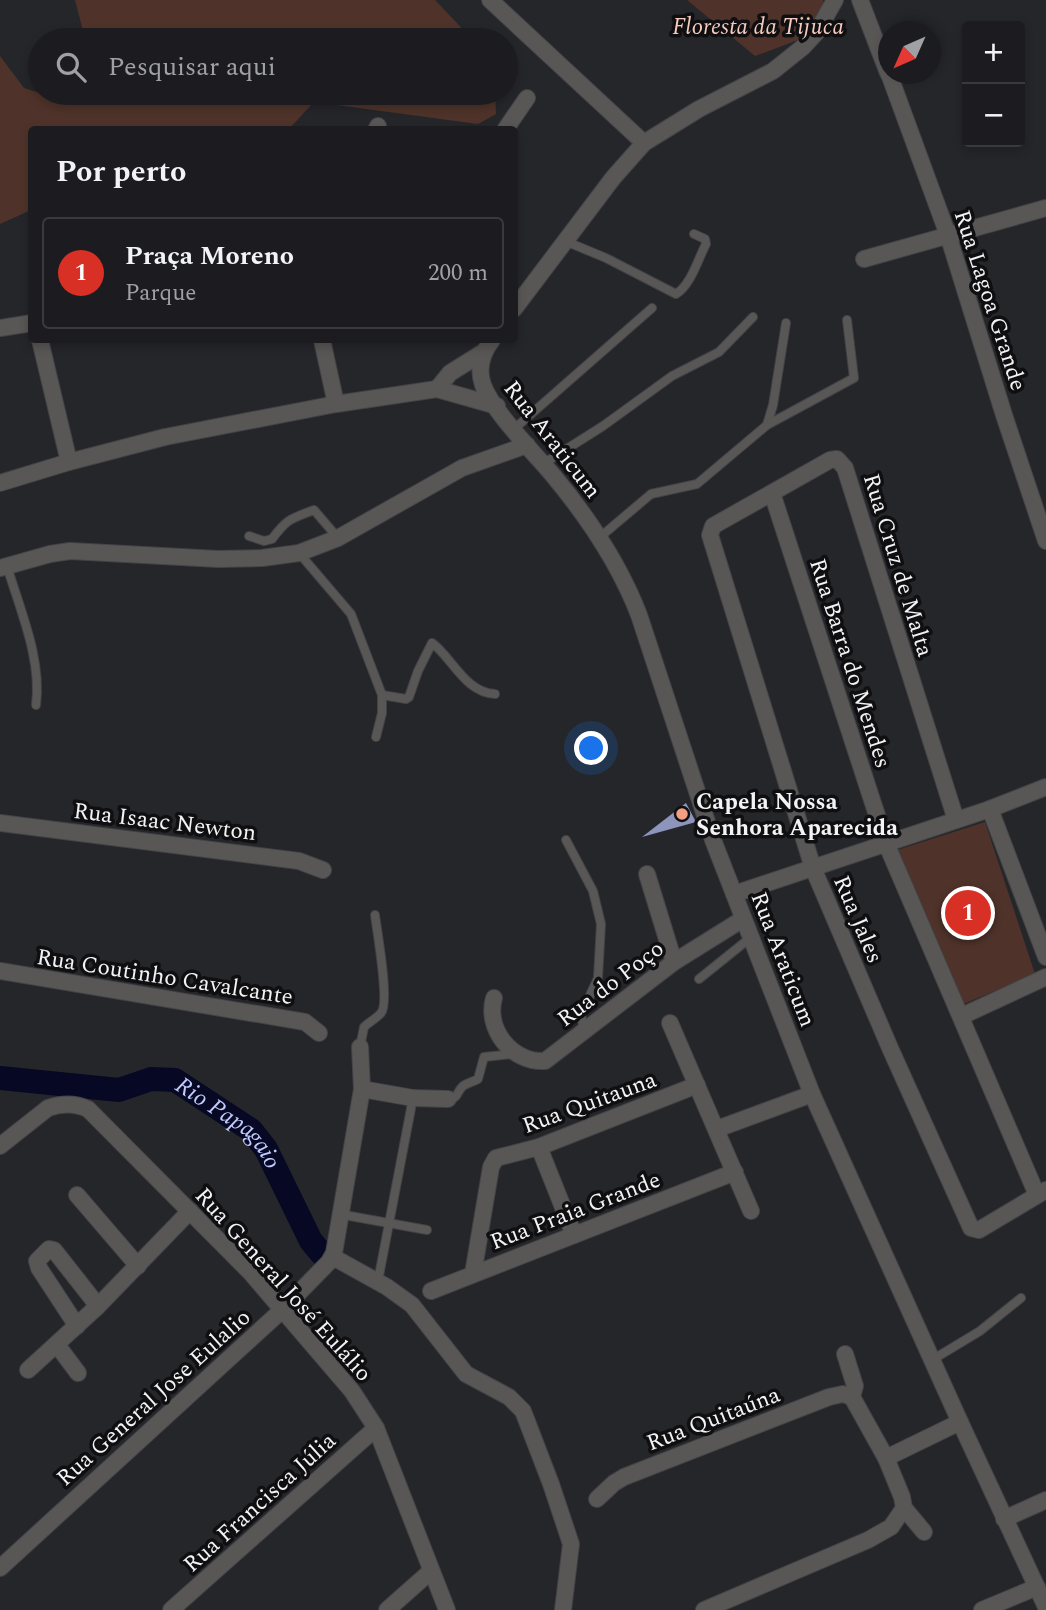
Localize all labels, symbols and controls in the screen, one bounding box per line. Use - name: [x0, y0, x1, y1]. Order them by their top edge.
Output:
- park label: Floresta da Tijuca: [672, 10, 844, 45]
- north arrow: [878, 21, 941, 84]
- map controls: [962, 21, 1025, 147]
- button: +: [962, 21, 1025, 84]
- search box: [28, 28, 518, 105]
- text: Pesquisar aqui: [108, 47, 276, 87]
- icon: search: [52, 48, 90, 86]
- button: −: [962, 84, 1025, 147]
- text: Por perto: [56, 149, 186, 195]
- street label: Rua Lagoa Grande: [944, 206, 1035, 395]
- text: Praça Moreno: [125, 236, 294, 276]
- text: 1: [75, 256, 87, 291]
- text: 200 m: [428, 256, 488, 291]
- text: Parque: [125, 276, 196, 311]
- street label: Rua Araticum: [494, 373, 609, 507]
- street label: Rua Cruz de Malta: [853, 470, 942, 661]
- street label: Rua Barra do Mendes: [799, 554, 900, 773]
- your location: [574, 731, 608, 765]
- place label: Capela Nossa Senhora Aparecida: [696, 785, 898, 846]
- street label: Rua Isaac Newton: [71, 794, 258, 851]
- marker: Capela Nossa Senhora Aparecida: [674, 806, 690, 822]
- street label: Rua Jales: [823, 870, 892, 969]
- street label: Rua Araticum: [741, 887, 824, 1032]
- pin: 1: [945, 887, 991, 939]
- street label: Rua do Poço: [550, 932, 672, 1036]
- street label: Rua Coutinho Cavalcante: [34, 940, 296, 1015]
- street label: Rua Quitauna: [517, 1063, 662, 1144]
- water label: Rio Papagaio: [168, 1068, 290, 1175]
- street label: Rua Praia Grande: [485, 1163, 666, 1260]
- street label: Rua General José Eulálio: [186, 1180, 380, 1390]
- street label: Rua General Jose Eulalio: [49, 1301, 259, 1495]
- street label: Rua Quitaúna: [642, 1378, 785, 1461]
- street label: Rua Francisca Júlia: [176, 1425, 344, 1582]

